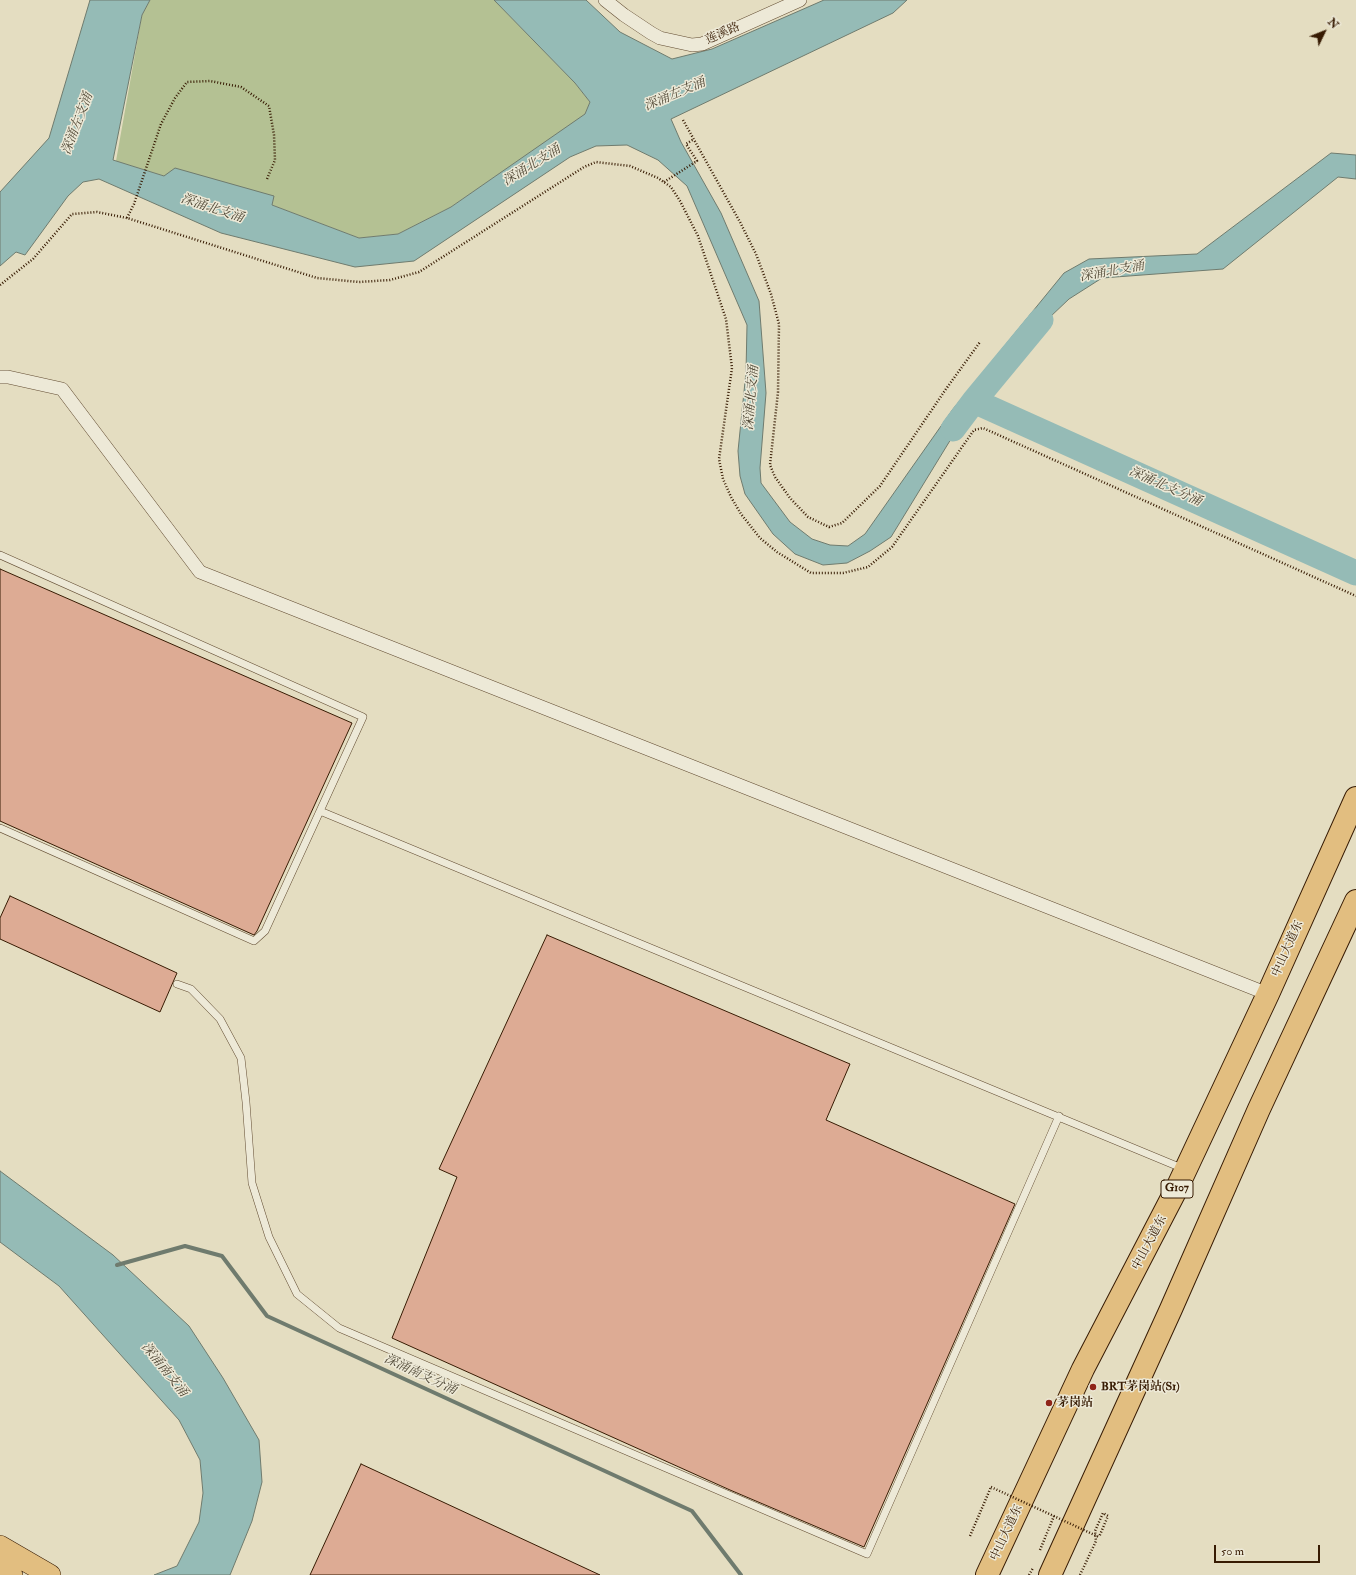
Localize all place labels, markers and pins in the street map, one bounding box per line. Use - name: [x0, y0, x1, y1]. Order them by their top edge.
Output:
- place label: BRT茅岗站(S1): [1101, 1380, 1180, 1394]
- marker: BRT茅岗站(S1): [1088, 1382, 1098, 1392]
- place label: 茅岗站: [1057, 1396, 1093, 1410]
- marker: 茅岗站: [1044, 1398, 1054, 1408]

